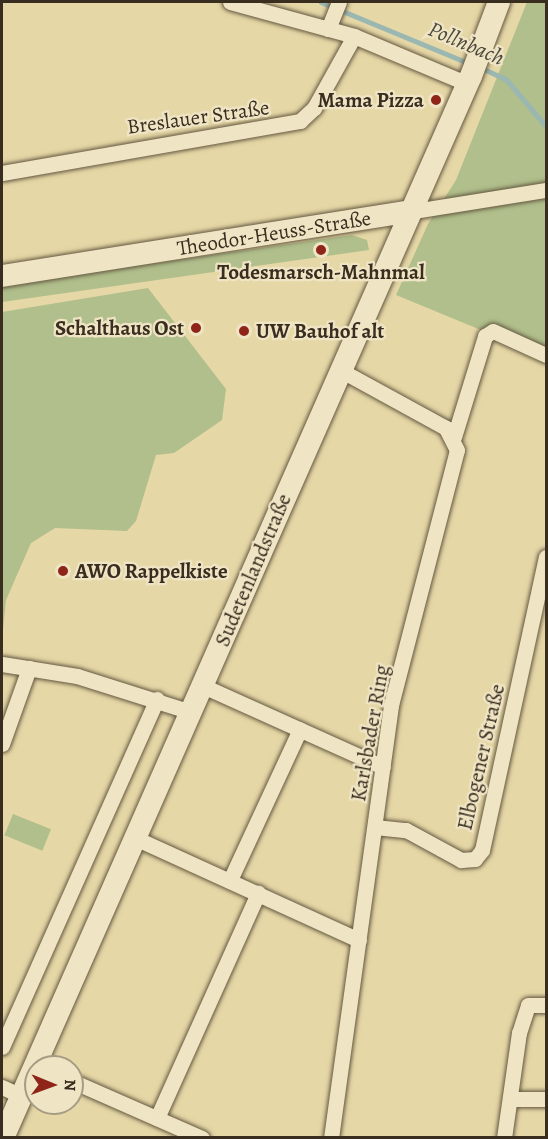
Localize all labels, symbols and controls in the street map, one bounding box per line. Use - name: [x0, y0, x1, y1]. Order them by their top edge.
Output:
- water label: Pollnbach: [424, 16, 508, 72]
- place label: Mama Pizza: [317, 87, 424, 113]
- marker: Mama Pizza: [429, 93, 443, 107]
- street label: Breslauer Straße: [125, 95, 271, 139]
- street label: Theodor-Heuss-Straße: [175, 205, 373, 261]
- marker: Todesmarsch-Mahnmal: [314, 243, 328, 257]
- place label: Todesmarsch-Mahnmal: [217, 259, 425, 285]
- place label: Schalthaus Ost: [55, 315, 184, 341]
- place label: UW Bauhof alt: [256, 318, 384, 344]
- marker: Schalthaus Ost: [189, 321, 203, 335]
- marker: UW Bauhof alt: [237, 324, 251, 338]
- street label: Sudetenlandstraße: [209, 490, 297, 650]
- place label: AWO Rappelkiste: [75, 558, 228, 584]
- marker: AWO Rappelkiste: [56, 564, 70, 578]
- street label: Karlsbader Ring: [346, 663, 394, 803]
- street label: Elbogener Straße: [452, 681, 510, 833]
- north arrow: [24, 1055, 84, 1115]
- text: N: [59, 1079, 81, 1091]

